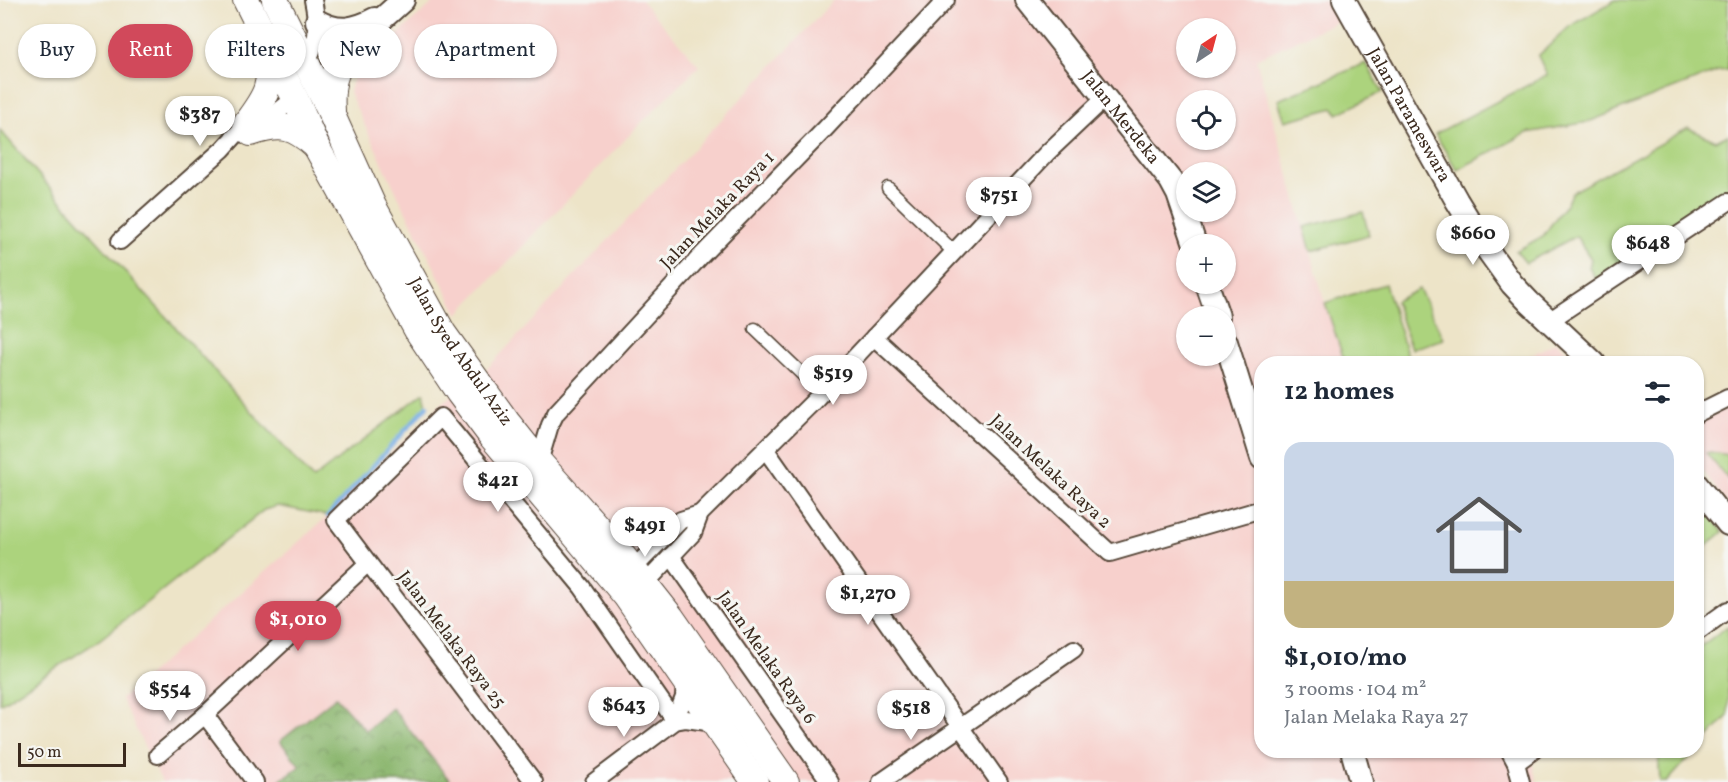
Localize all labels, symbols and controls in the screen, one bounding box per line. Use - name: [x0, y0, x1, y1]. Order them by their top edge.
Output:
- north arrow: [1176, 18, 1236, 78]
- map controls: [1176, 18, 1236, 366]
- chip: Buy: [18, 24, 96, 78]
- chip: Rent: [108, 24, 193, 78]
- chip: Filters: [205, 24, 306, 78]
- chip: New: [318, 24, 402, 78]
- chip: Apartment: [414, 24, 557, 78]
- street label: Jalan Parameswara: [1361, 43, 1457, 187]
- street label: Jalan Merdeka: [1075, 65, 1166, 170]
- button: locate: [1176, 90, 1236, 150]
- pin: $387: [164, 96, 236, 147]
- text: $387: [179, 101, 221, 129]
- street label: Jalan Melaka Raya 1: [655, 146, 781, 276]
- button: layers: [1176, 162, 1236, 222]
- pin: $751: [963, 177, 1035, 228]
- text: $751: [980, 182, 1018, 210]
- pin: $660: [1437, 215, 1509, 266]
- text: $660: [1450, 220, 1496, 248]
- pin: $648: [1612, 225, 1684, 276]
- text: $648: [1626, 230, 1670, 258]
- button: +: [1176, 234, 1236, 294]
- street label: Jalan Syed Abdul Aziz: [402, 273, 518, 431]
- button: −: [1176, 306, 1236, 366]
- pin: $519: [797, 355, 869, 406]
- text: $519: [813, 360, 853, 388]
- text: 12 homes: [1284, 374, 1395, 410]
- icon: filters: [1641, 376, 1674, 409]
- street label: Jalan Melaka Raya 2: [984, 409, 1116, 535]
- pin: $421: [462, 462, 534, 513]
- text: $421: [477, 467, 519, 495]
- icon: home: [1425, 481, 1533, 589]
- pin: $491: [609, 507, 681, 558]
- text: $491: [624, 512, 666, 540]
- street label: Jalan Melaka Raya 25: [391, 566, 511, 714]
- pin: $1,270: [819, 575, 917, 626]
- text: $1,270: [840, 580, 896, 608]
- street label: Jalan Melaka Raya 6: [711, 586, 821, 730]
- pin: $1,010: [249, 601, 347, 652]
- text: $1,010: [269, 606, 327, 634]
- text: $1,010/mo: [1284, 640, 1407, 676]
- pin: $554: [134, 671, 206, 722]
- text: $554: [149, 676, 191, 704]
- text: 3 rooms · 104 m²: [1284, 676, 1426, 704]
- pin: $643: [588, 687, 660, 738]
- pin: $518: [875, 690, 947, 741]
- text: $643: [602, 692, 646, 720]
- text: $518: [891, 695, 931, 723]
- text: Jalan Melaka Raya 27: [1284, 704, 1469, 732]
- scale bar: [18, 740, 126, 768]
- text: 50 m: [27, 742, 61, 764]

